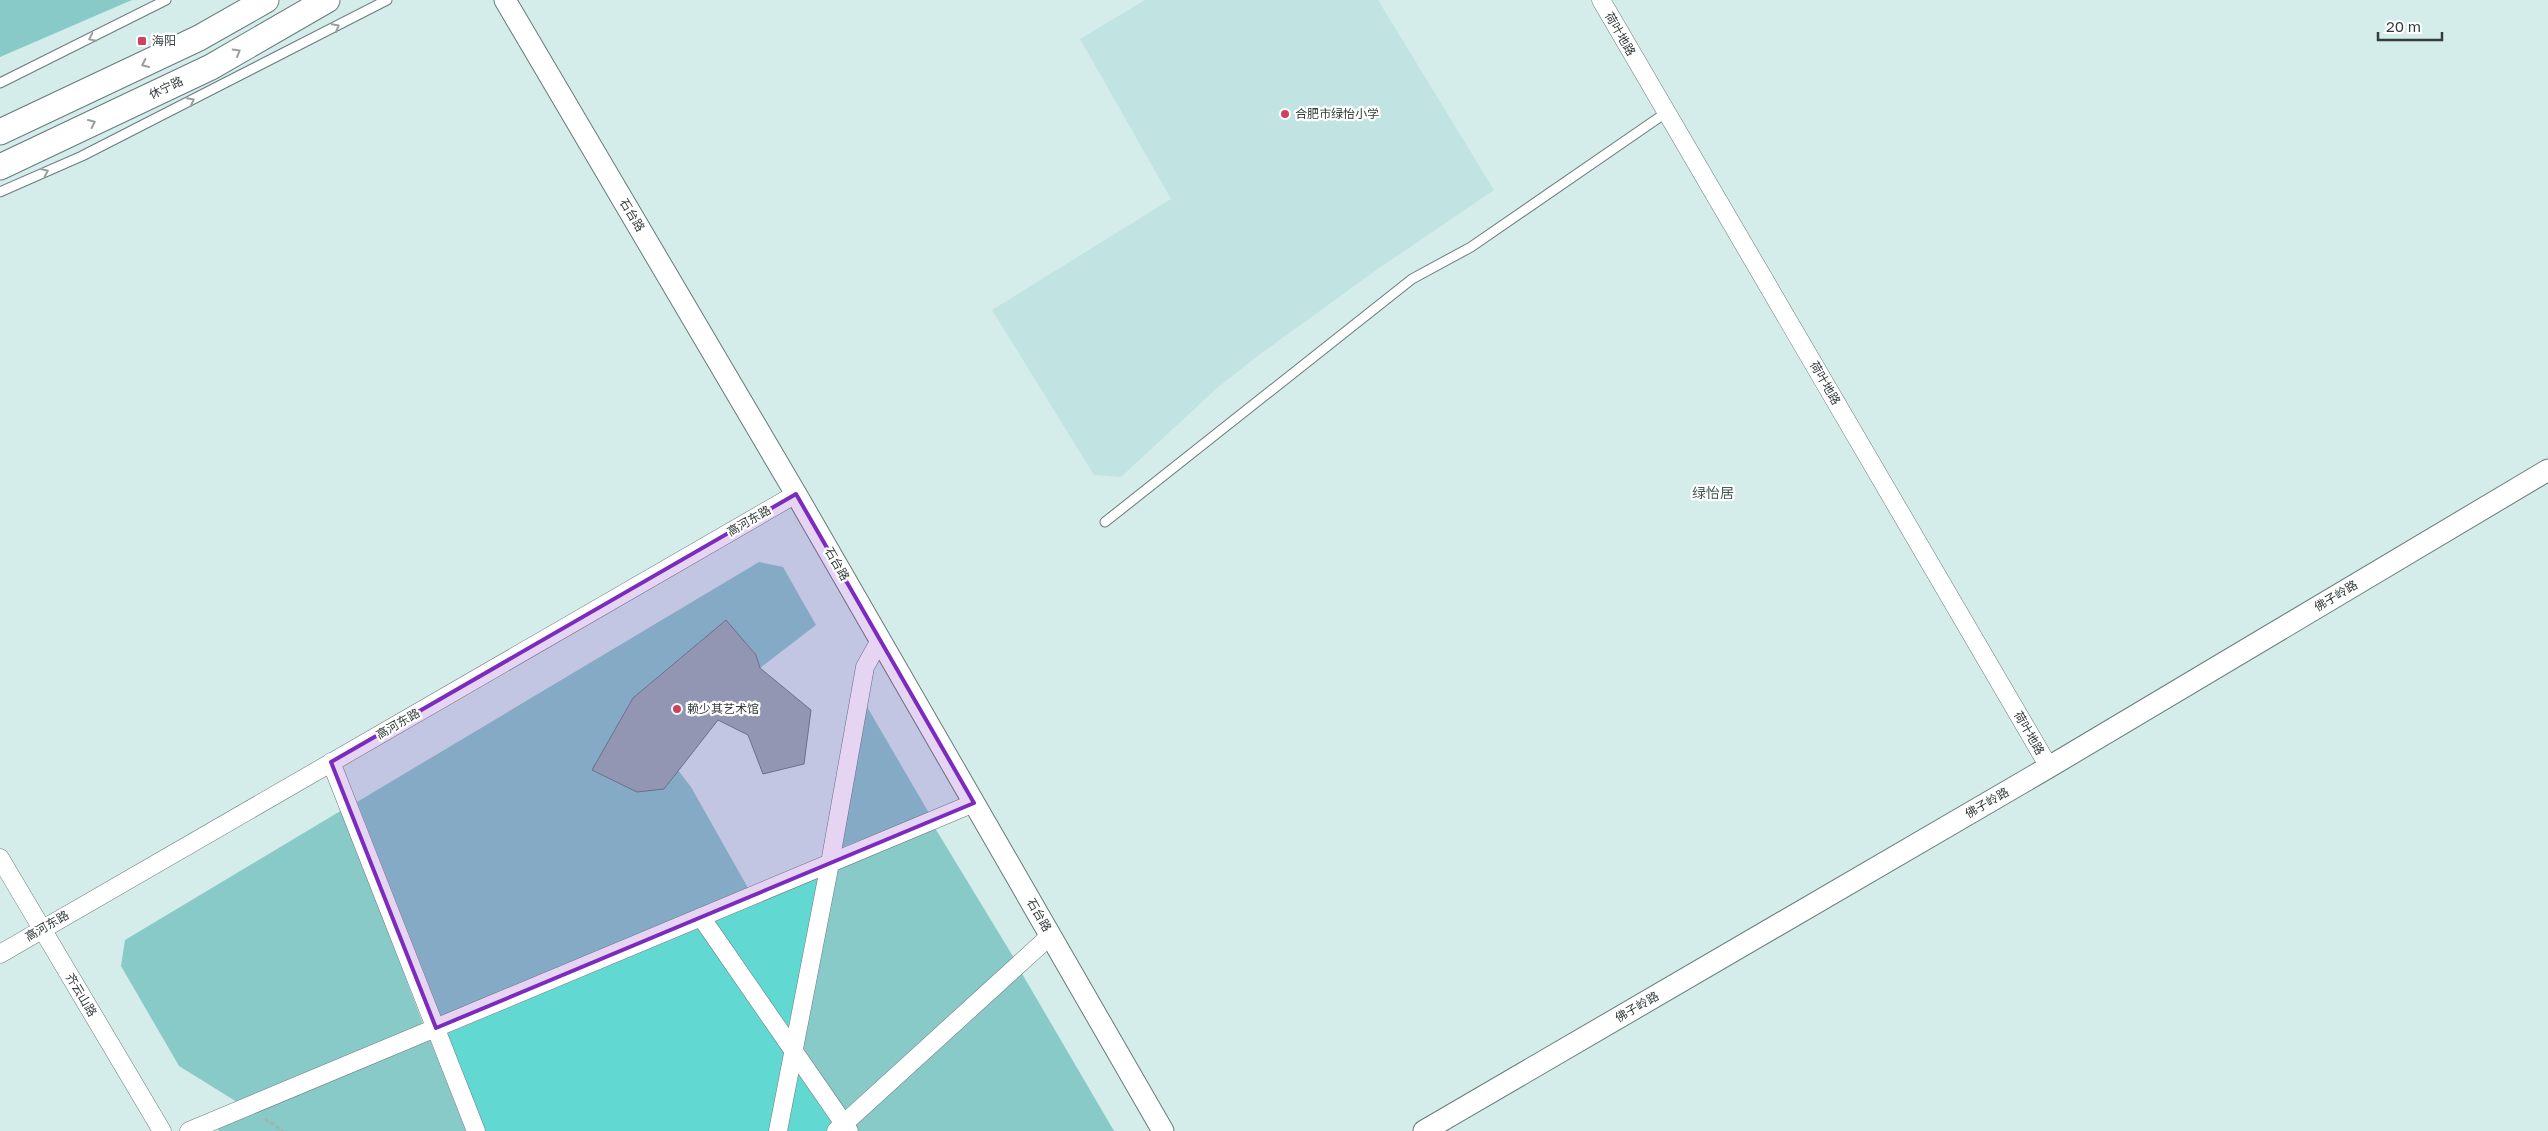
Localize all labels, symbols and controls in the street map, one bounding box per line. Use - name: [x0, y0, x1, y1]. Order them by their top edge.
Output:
- street label: 荷叶地路: [1602, 9, 1639, 58]
- scale bar: [2378, 10, 2442, 42]
- text: 20 m: [2386, 17, 2421, 35]
- one-way arrow: [330, 23, 339, 33]
- one-way arrow: [88, 32, 97, 42]
- place label: 海阳: [152, 33, 176, 48]
- marker: 海阳: [136, 35, 148, 47]
- one-way arrow: [232, 48, 241, 58]
- one-way arrow: [141, 57, 150, 68]
- street label: 休宁路: [146, 73, 185, 102]
- one-way arrow: [186, 97, 195, 107]
- place label: 合肥市绿怡小学: [1295, 106, 1379, 121]
- marker: 合肥市绿怡小学: [1279, 108, 1291, 120]
- one-way arrow: [86, 119, 95, 129]
- one-way arrow: [40, 168, 49, 179]
- street label: 石台路: [617, 195, 648, 234]
- street label: 荷叶地路: [1807, 358, 1844, 407]
- district label: 绿怡居: [1692, 484, 1734, 501]
- street label: 高河东路: [724, 502, 773, 539]
- street label: 石台路: [822, 544, 853, 583]
- street label: 佛子岭路: [2311, 577, 2360, 614]
- place label: 赖少其艺术馆: [687, 701, 759, 716]
- marker: 赖少其艺术馆: [671, 703, 683, 715]
- street label: 高河东路: [373, 705, 422, 742]
- street label: 荷叶地路: [2011, 708, 2048, 757]
- street label: 佛子岭路: [1962, 784, 2011, 821]
- street label: 石台路: [1024, 895, 1055, 934]
- street label: 高河东路: [22, 907, 71, 944]
- street label: 齐云山路: [63, 970, 100, 1019]
- street label: 佛子岭路: [1612, 988, 1661, 1025]

